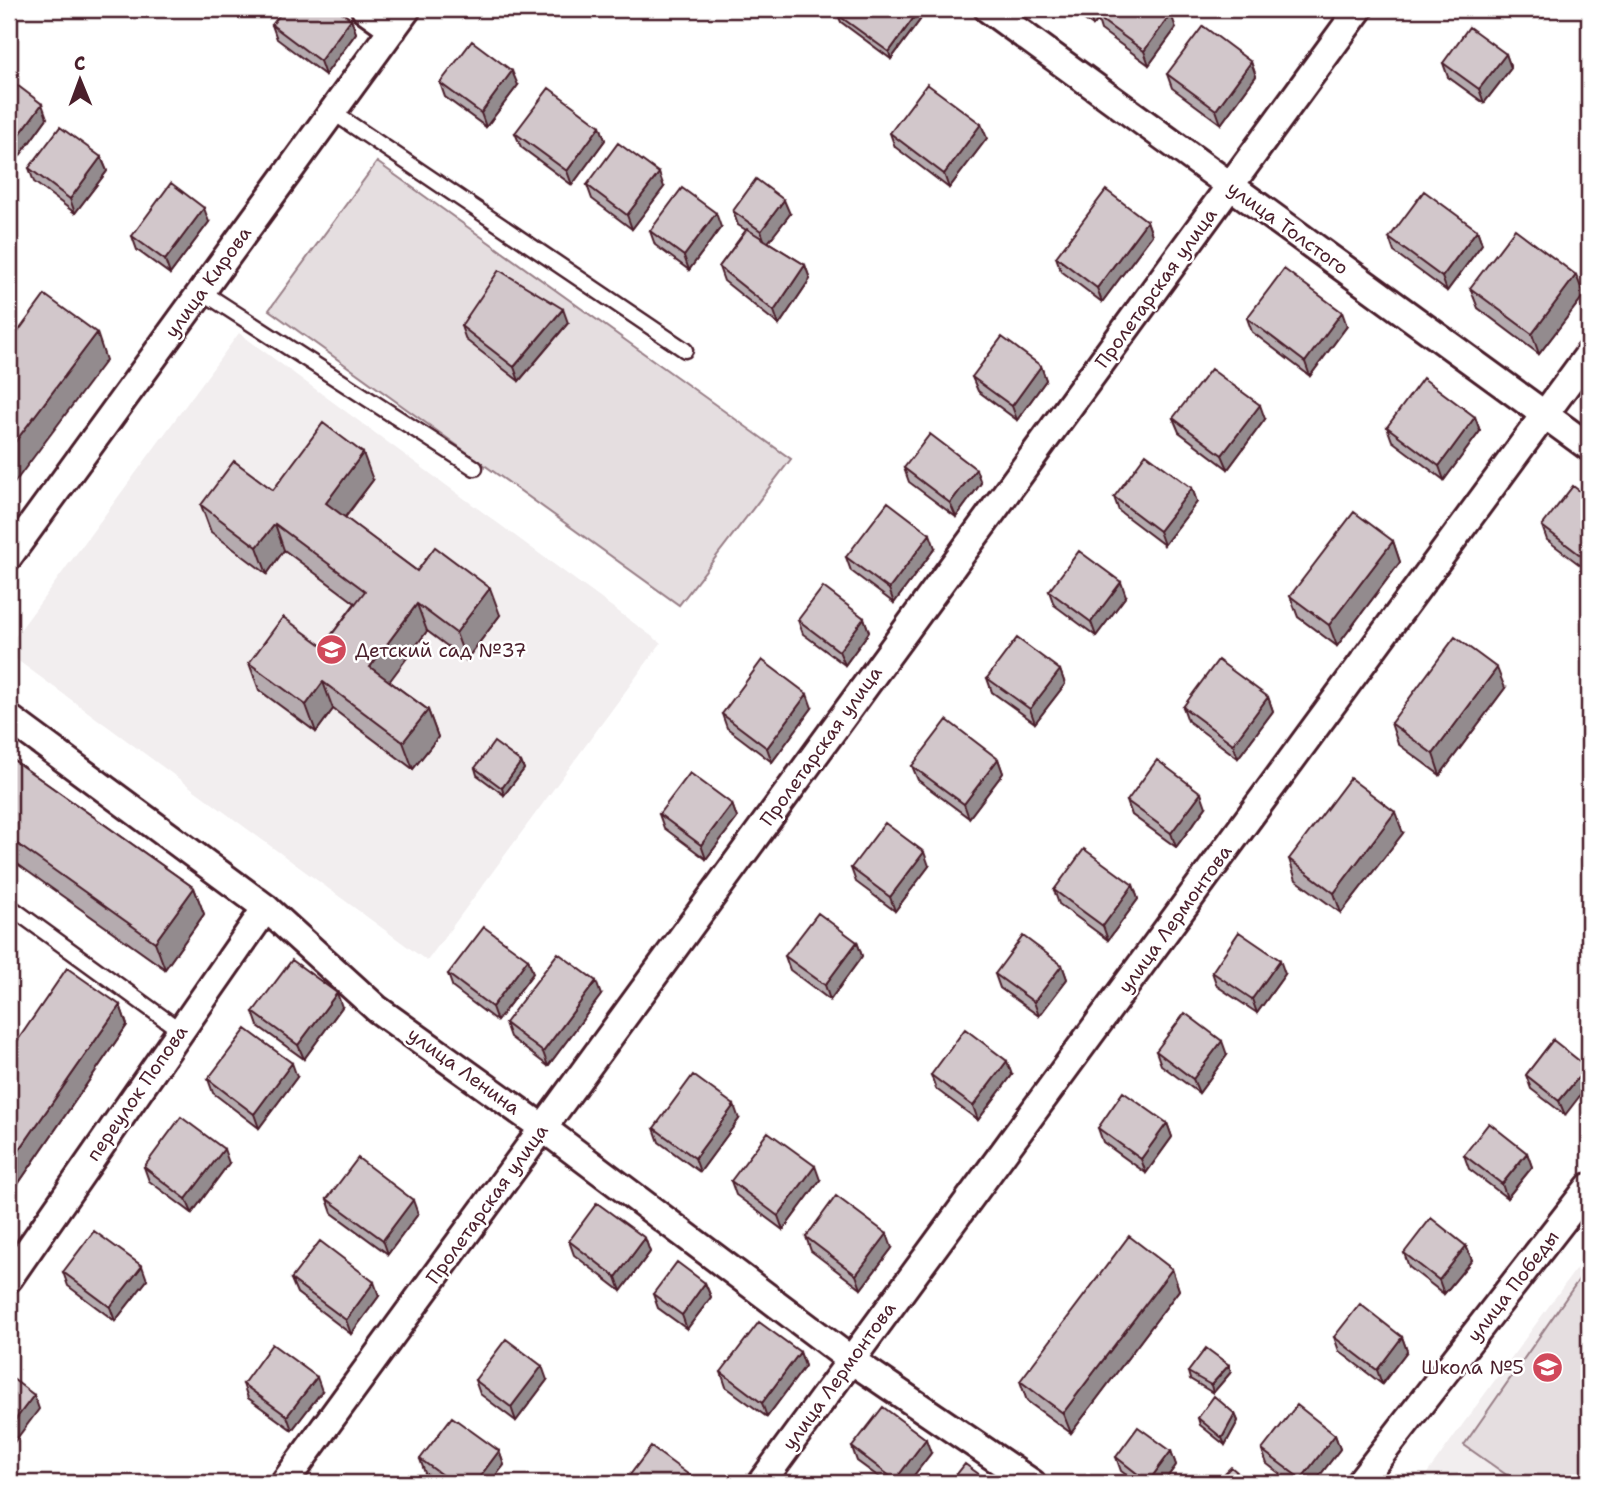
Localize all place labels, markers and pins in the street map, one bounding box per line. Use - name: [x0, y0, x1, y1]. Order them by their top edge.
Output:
- school or university icon: Детский сад №37: [315, 633, 349, 667]
- place label: Детский сад №37: [355, 638, 527, 663]
- school or university icon: Школа №5: [1530, 1350, 1564, 1384]
- place label: Школа №5: [1421, 1355, 1524, 1380]

